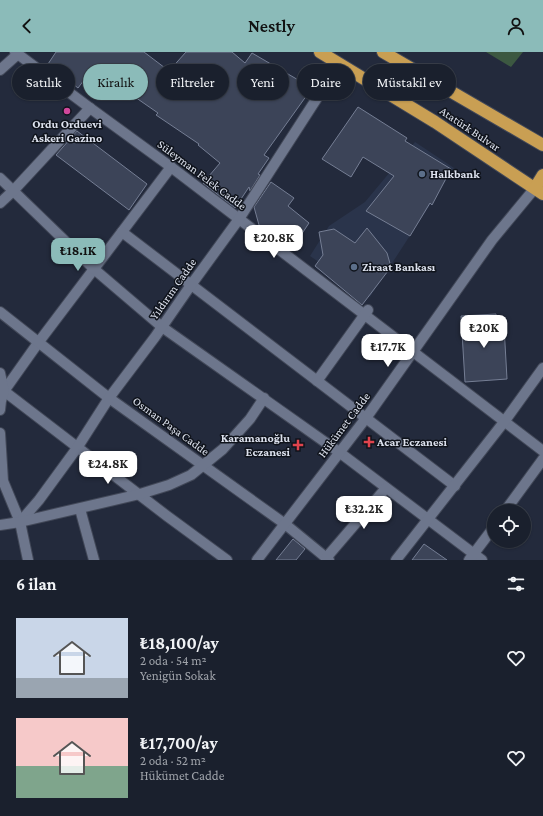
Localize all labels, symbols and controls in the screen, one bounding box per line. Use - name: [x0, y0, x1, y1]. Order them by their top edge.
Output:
- icon: back: [16, 15, 38, 37]
- icon: person: [505, 15, 527, 37]
- text: Nestly: [248, 16, 295, 36]
- chip: Satılık: [12, 64, 75, 100]
- chip: Kiralık: [83, 64, 148, 100]
- chip: Filtreler: [156, 64, 229, 100]
- chip: Yeni: [237, 64, 289, 100]
- chip: Daire: [297, 64, 355, 100]
- chip: Müstakil ev: [363, 64, 456, 100]
- street label: Atatürk Bulvar: [437, 104, 504, 155]
- marker: Ordu Orduevi Askeri Gazino: [62, 106, 72, 116]
- place label: Ordu Orduevi Askeri Gazino: [31, 117, 102, 145]
- street label: Süleyman Felek Cadde: [155, 137, 249, 213]
- place label: Halkbank: [430, 167, 480, 181]
- marker: Halkbank: [417, 169, 427, 179]
- pin: ₺20.8K: [241, 225, 307, 259]
- text: ₺20.8K: [254, 230, 294, 245]
- pin: ₺18.1K: [45, 238, 111, 272]
- text: ₺18.1K: [60, 243, 96, 258]
- street label: Yıldırım Cadde: [147, 256, 199, 322]
- place label: Ziraat Bankası: [362, 260, 436, 274]
- marker: Ziraat Bankası: [349, 262, 359, 272]
- pin: ₺20K: [460, 315, 508, 349]
- text: ₺20K: [469, 320, 499, 335]
- pin: ₺17.7K: [355, 334, 421, 368]
- text: ₺17.7K: [370, 339, 406, 354]
- street label: Hükümet Cadde: [315, 390, 373, 460]
- street label: Osman Paşa Cadde: [130, 394, 212, 458]
- place label: Karamanoğlu Eczanesi: [221, 431, 291, 459]
- place label: Acar Eczanesi: [376, 435, 447, 449]
- marker: Acar Eczanesi: [364, 437, 374, 447]
- marker: Karamanoğlu Eczanesi: [293, 440, 303, 450]
- pin: ₺24.8K: [75, 451, 141, 485]
- text: ₺24.8K: [88, 456, 128, 471]
- pin: ₺32.2K: [331, 496, 397, 530]
- text: ₺32.2K: [345, 501, 383, 516]
- map controls: [487, 504, 531, 548]
- button: locate: [487, 504, 531, 548]
- icon: filters: [505, 573, 527, 595]
- text: 6 ilan: [16, 575, 56, 594]
- icon: home: [48, 634, 96, 682]
- text: ₺18,100/ay: [140, 634, 219, 653]
- icon: heart: [505, 647, 527, 669]
- text: 2 oda · 54 m²: [140, 653, 207, 668]
- text: Yenigün Sokak: [140, 668, 216, 683]
- icon: home: [48, 734, 96, 782]
- text: ₺17,700/ay: [140, 734, 218, 753]
- icon: heart: [505, 747, 527, 769]
- text: 2 oda · 52 m²: [140, 753, 206, 768]
- text: Hükümet Cadde: [140, 768, 224, 783]

